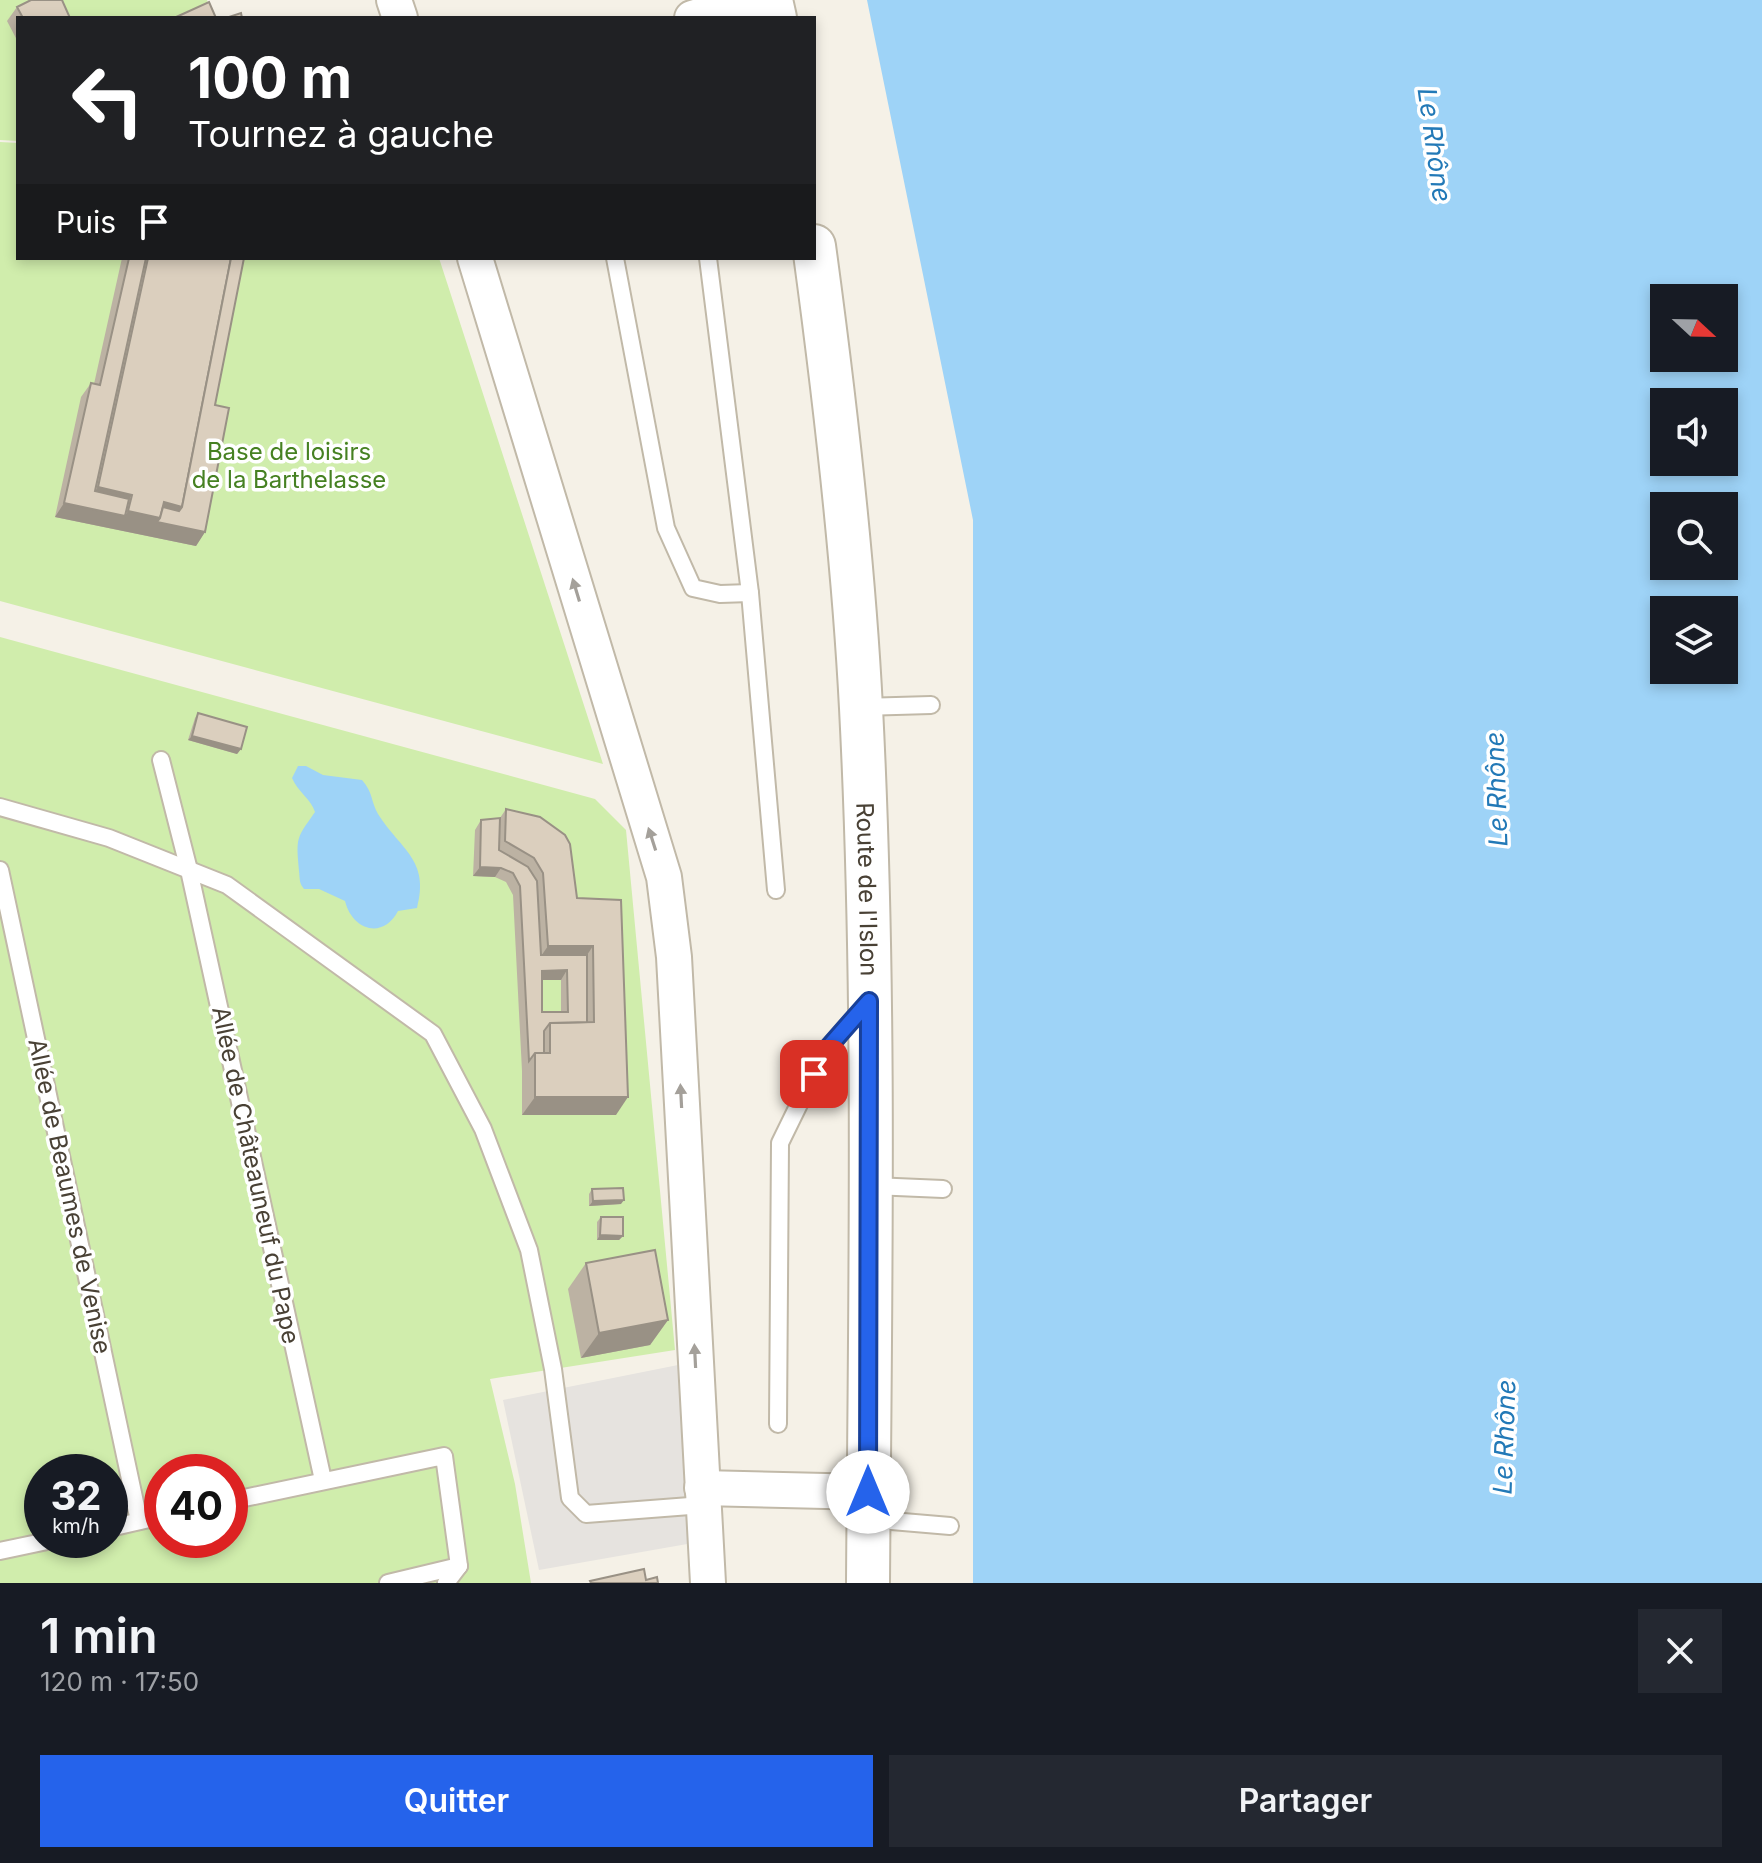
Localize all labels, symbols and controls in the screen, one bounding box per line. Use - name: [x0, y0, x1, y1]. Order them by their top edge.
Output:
- text: 100 m: [188, 44, 352, 112]
- icon: left: [56, 48, 160, 152]
- water label: Le Rhône: [1412, 86, 1458, 204]
- text: Tournez à gauche: [188, 112, 494, 156]
- icon: arrive: [132, 200, 176, 244]
- text: Puis: [56, 204, 116, 240]
- north arrow: [1650, 284, 1738, 372]
- map controls: [1650, 284, 1738, 684]
- button: sound: [1650, 388, 1738, 476]
- park label: Base de loisirs de la Barthelasse: [192, 437, 386, 494]
- button: search: [1650, 492, 1738, 580]
- one-way arrow: [569, 578, 582, 602]
- button: layers: [1650, 596, 1738, 684]
- water label: Le Rhône: [1479, 731, 1513, 847]
- street label: Route de l'Islon: [851, 802, 884, 977]
- one-way arrow: [645, 826, 658, 850]
- street label: Allée de Châteauneuf du Pape: [206, 1004, 306, 1346]
- street label: Allée de Beaumes de Venise: [22, 1036, 118, 1356]
- pin: [780, 1040, 848, 1108]
- icon: arrive: [792, 1052, 836, 1096]
- one-way arrow: [675, 1083, 688, 1108]
- one-way arrow: [688, 1343, 701, 1368]
- water label: Le Rhône: [1487, 1379, 1521, 1495]
- position arrow: [826, 1450, 910, 1534]
- speed limit sign: 40: [144, 1454, 248, 1558]
- text: 32: [50, 1471, 102, 1520]
- text: km/h: [52, 1514, 100, 1538]
- text: 1 min: [40, 1606, 158, 1665]
- button: close: [1638, 1609, 1722, 1693]
- text: 120 m · 17:50: [40, 1666, 199, 1697]
- button: Quitter: [40, 1755, 873, 1847]
- button: Partager: [889, 1755, 1722, 1847]

